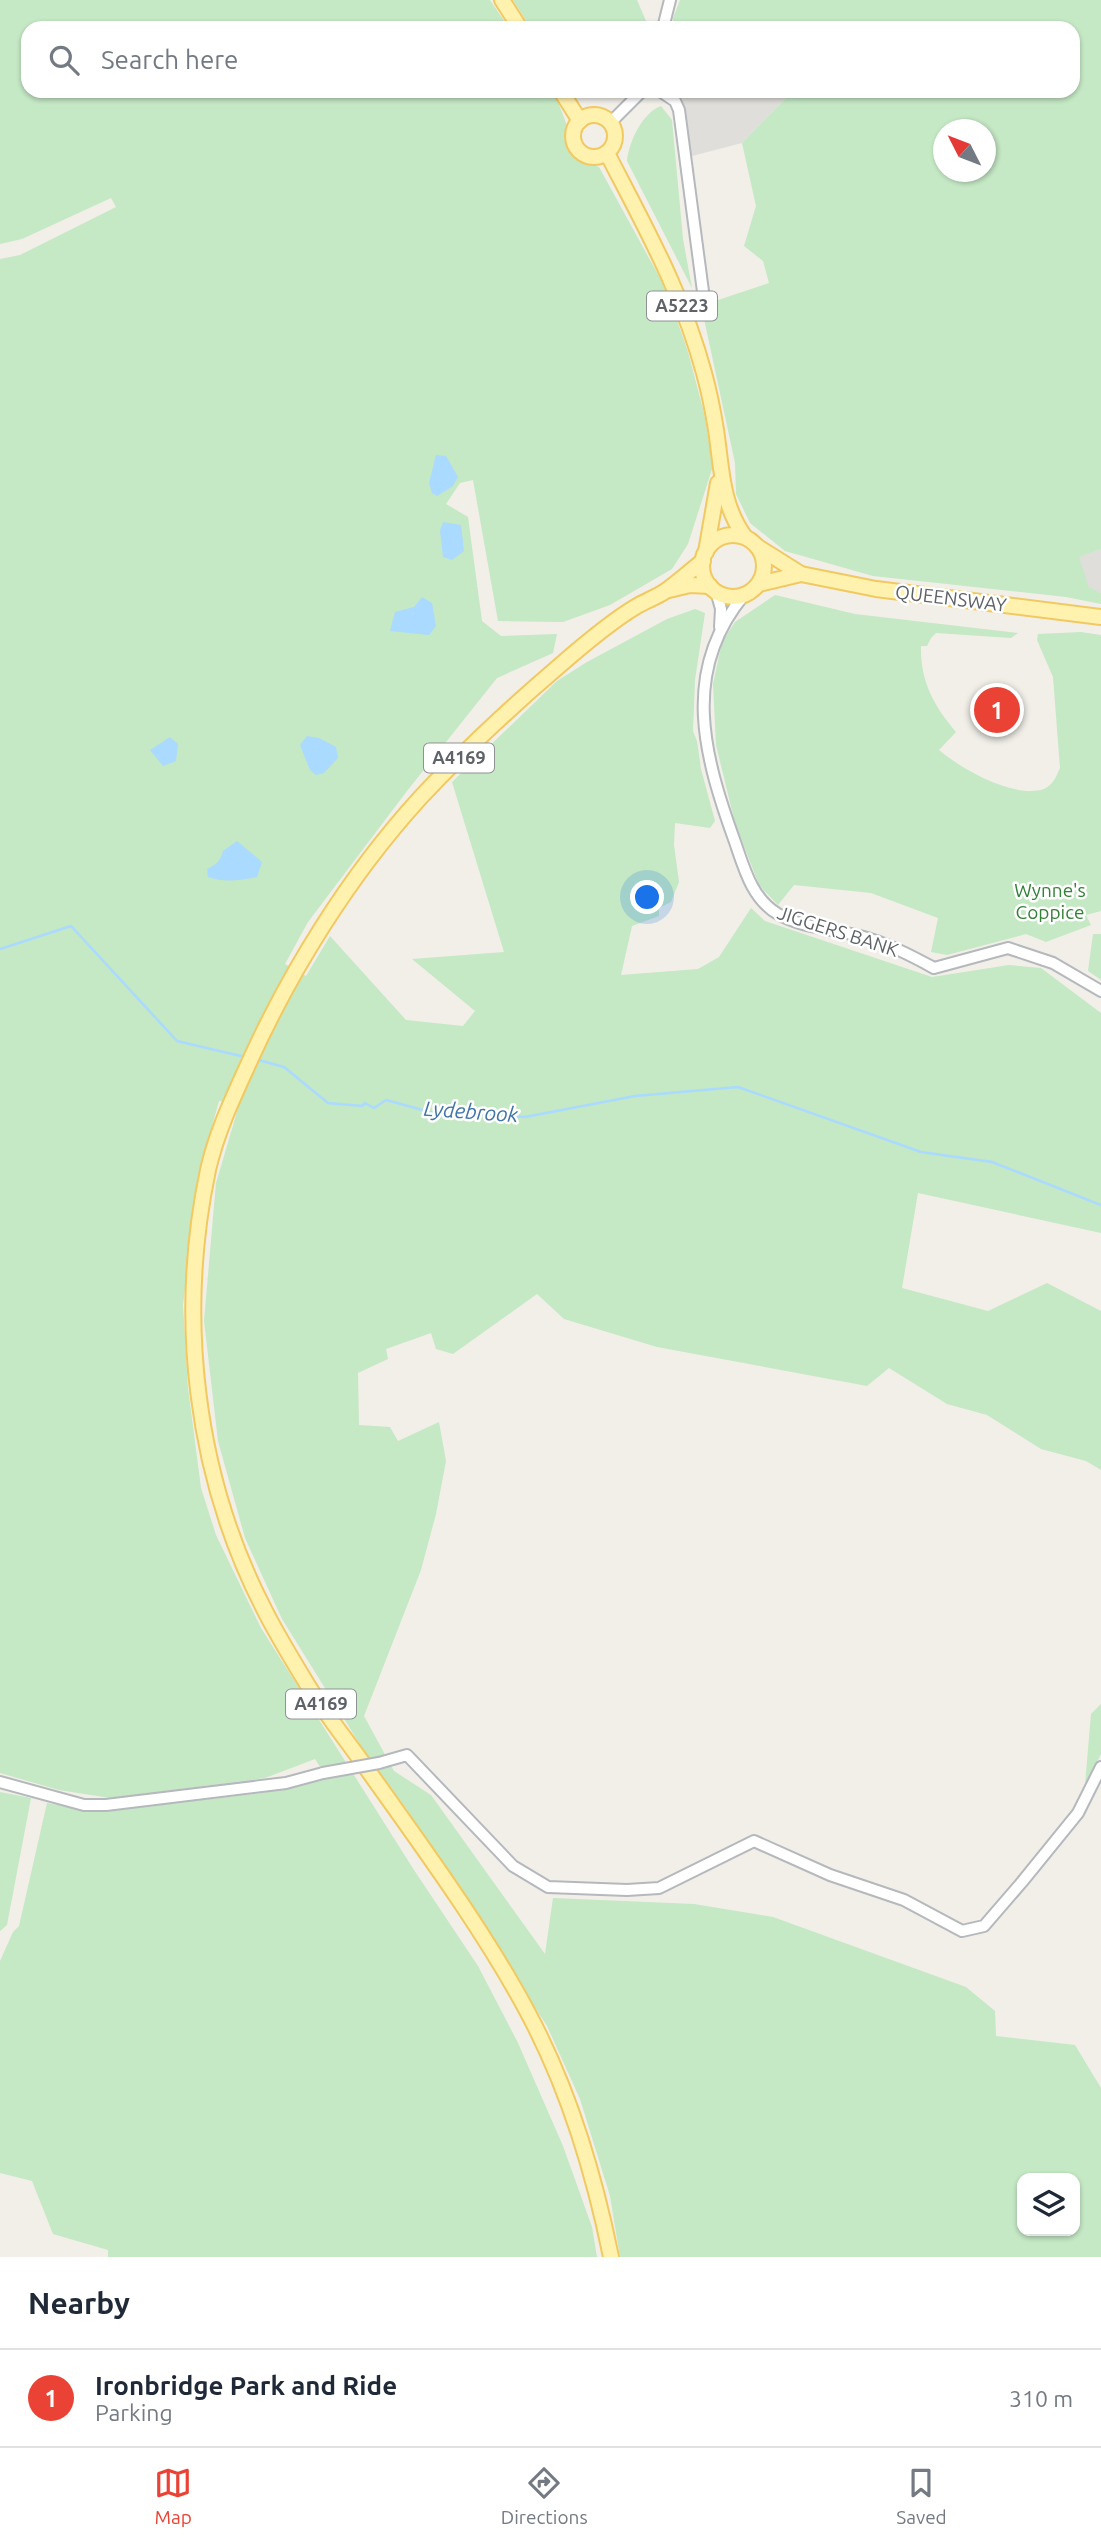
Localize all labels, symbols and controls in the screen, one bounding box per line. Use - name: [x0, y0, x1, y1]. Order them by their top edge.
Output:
- search box: [21, 21, 1080, 98]
- icon: search: [45, 41, 83, 79]
- text: Search here: [101, 45, 238, 74]
- north arrow: [933, 119, 996, 182]
- road number: A5223: [647, 292, 717, 320]
- street label: QUEENSWAY: [894, 580, 1008, 616]
- pin: 1: [974, 684, 1020, 736]
- road number: A4169: [424, 744, 494, 772]
- park label: Wynne's Coppice: [1014, 879, 1086, 923]
- your location: [630, 880, 664, 914]
- street label: JIGGERS BANK: [775, 901, 902, 961]
- water label: Lydebrook: [423, 1096, 519, 1126]
- road number: A4169: [286, 1689, 356, 1718]
- map controls: [1017, 2173, 1080, 2236]
- button: layers: [1017, 2173, 1080, 2236]
- text: Nearby: [28, 2286, 130, 2320]
- text: Ironbridge Park and Ride: [95, 2371, 397, 2400]
- text: 1: [45, 2386, 57, 2411]
- text: 310 m: [1009, 2386, 1073, 2411]
- text: Parking: [95, 2400, 173, 2425]
- tab: Map: [154, 2464, 192, 2528]
- tab: Directions: [501, 2464, 588, 2528]
- tab: Saved: [896, 2464, 947, 2528]

